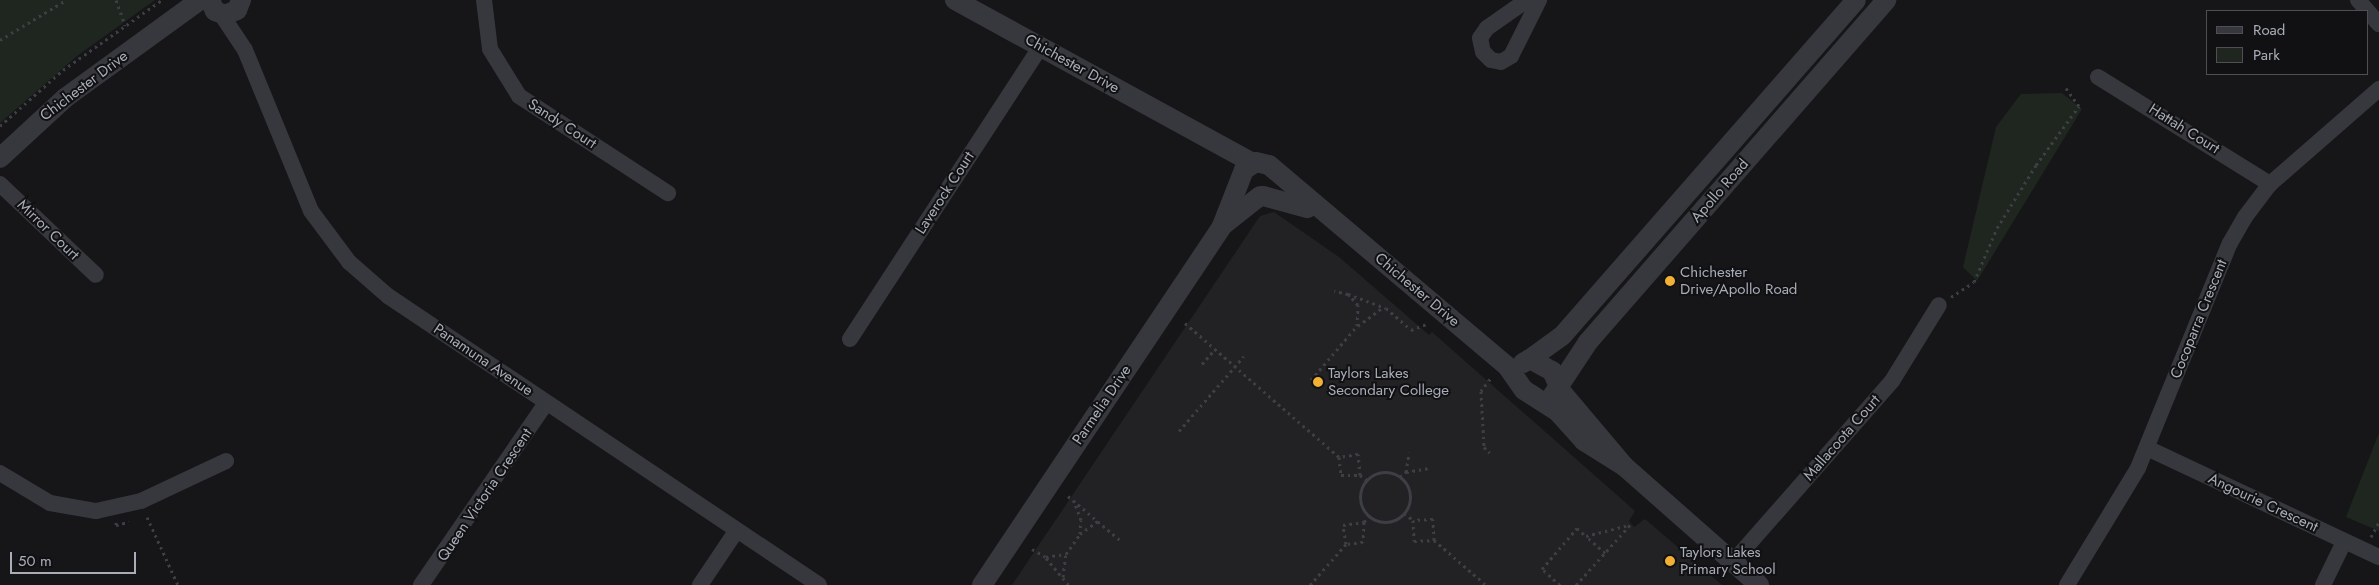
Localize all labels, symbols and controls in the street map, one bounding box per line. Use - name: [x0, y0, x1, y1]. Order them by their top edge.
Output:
- legend: [2206, 10, 2369, 75]
- text: Road: [2253, 19, 2285, 41]
- street label: Chichester Drive: [1022, 31, 1122, 97]
- text: Park: [2253, 44, 2280, 66]
- street label: Chichester Drive: [37, 47, 131, 125]
- street label: Sandy Court: [524, 95, 600, 153]
- street label: Hattah Court: [2145, 100, 2223, 158]
- street label: Laverock Court: [912, 148, 978, 238]
- street label: Apollo Road: [1687, 155, 1753, 227]
- street label: Mirror Court: [13, 196, 83, 264]
- street label: Chichester Drive: [1371, 249, 1463, 331]
- street label: Cocoparra Crescent: [2167, 257, 2231, 381]
- place label: Chichester Drive/Apollo Road: [1680, 263, 1797, 298]
- marker: Chichester Drive/Apollo Road: [1664, 275, 1676, 287]
- street label: Panamuna Avenue: [430, 320, 536, 400]
- street label: Parmelia Drive: [1069, 362, 1135, 448]
- place label: Taylors Lakes Secondary College: [1328, 364, 1449, 399]
- marker: Taylors Lakes Secondary College: [1312, 376, 1324, 388]
- street label: Mallacoota Court: [1800, 392, 1884, 484]
- street label: Queen Victoria Crescent: [434, 425, 536, 565]
- street label: Angourie Crescent: [2205, 470, 2321, 536]
- scale bar: [12, 542, 139, 574]
- place label: Taylors Lakes Primary School: [1680, 543, 1776, 578]
- text: 50 m: [18, 550, 52, 572]
- marker: Taylors Lakes Primary School: [1664, 555, 1676, 567]

